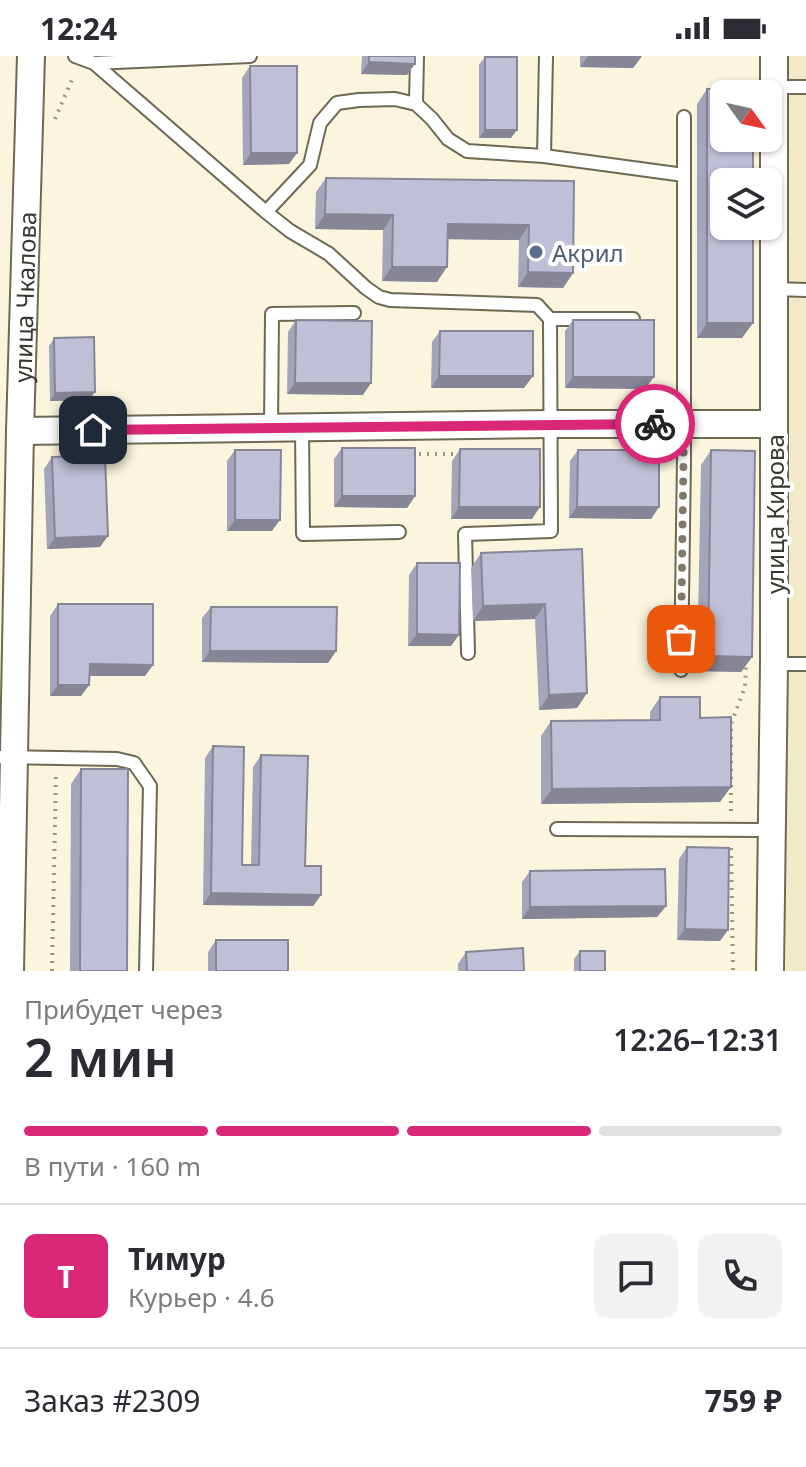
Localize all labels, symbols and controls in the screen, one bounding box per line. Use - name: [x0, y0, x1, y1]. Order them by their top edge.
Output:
- text: 12:24: [40, 8, 117, 49]
- north arrow: [710, 80, 782, 152]
- map controls: [710, 80, 782, 240]
- button: layers: [710, 168, 782, 240]
- street label: улица Чкалова: [5, 211, 43, 383]
- place label: Акрил: [552, 236, 624, 269]
- marker: Акрил: [527, 243, 545, 261]
- courier: [615, 384, 695, 464]
- pin: [59, 396, 127, 464]
- icon: bike: [633, 402, 677, 446]
- icon: home: [71, 408, 115, 452]
- street label: улица Кирова: [758, 434, 791, 594]
- pin: [647, 605, 715, 673]
- icon: bag: [659, 617, 703, 661]
- text: Прибудет через: [24, 991, 223, 1027]
- text: 12:26–12:31: [613, 1019, 782, 1060]
- text: 2 мин: [24, 1021, 177, 1092]
- text: В пути · 160 m: [24, 1148, 201, 1184]
- button: chat: [594, 1234, 678, 1318]
- button: phone: [698, 1234, 782, 1318]
- text: Тимур: [128, 1238, 226, 1279]
- text: Т: [57, 1256, 75, 1297]
- text: Курьер · 4.6: [128, 1279, 275, 1315]
- text: Заказ #2309: [24, 1380, 200, 1421]
- text: 759 ₽: [705, 1380, 782, 1421]

